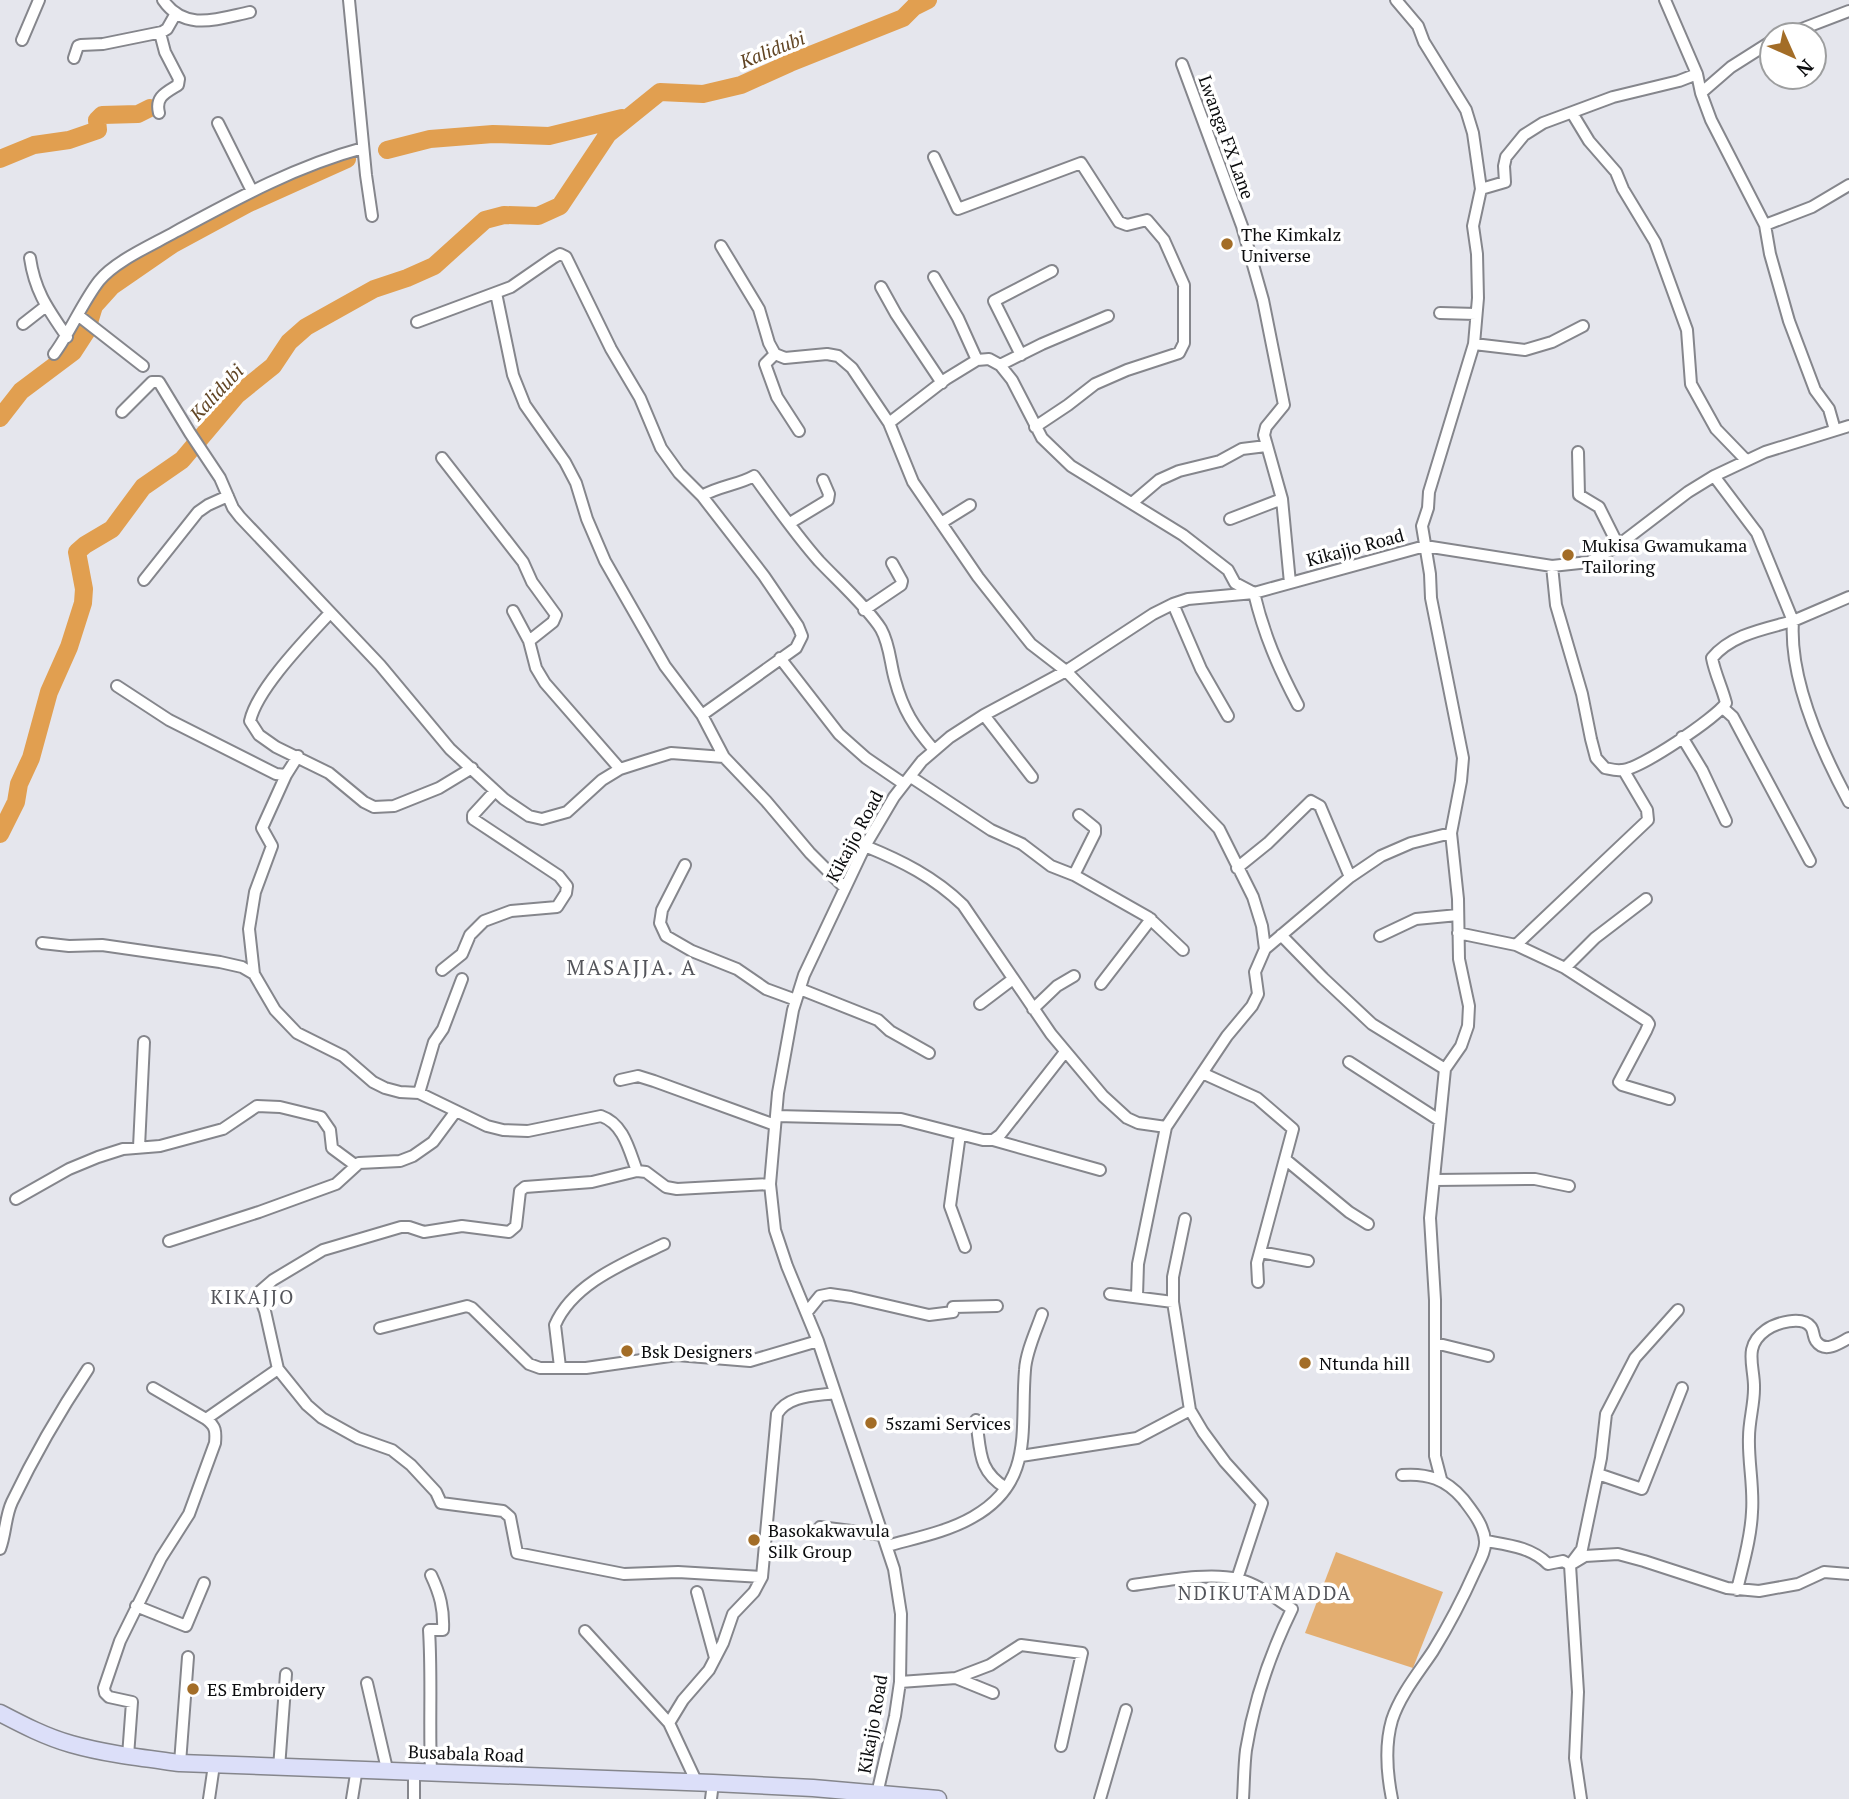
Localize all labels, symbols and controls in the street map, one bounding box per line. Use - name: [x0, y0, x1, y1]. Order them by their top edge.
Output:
- north arrow: [1758, 21, 1828, 91]
- water label: Kalidubi: [735, 24, 809, 74]
- text: N: [1791, 54, 1819, 83]
- street label: Lwanga FX Lane: [1193, 72, 1261, 202]
- place label: The Kimkalz Universe: [1241, 222, 1341, 267]
- marker: The Kimkalz Universe: [1219, 236, 1235, 252]
- water label: Kalidubi: [183, 358, 249, 426]
- street label: Kikajjo Road: [1303, 522, 1407, 572]
- place label: Mukisa Gwamukama Tailoring: [1582, 533, 1747, 578]
- marker: Mukisa Gwamukama Tailoring: [1560, 547, 1576, 563]
- street label: Kikajjo Road: [820, 786, 888, 886]
- district label: MASAJJA. A: [567, 953, 697, 981]
- district label: KIKAJJO: [211, 1284, 295, 1309]
- place label: Bsk Designers: [641, 1339, 752, 1363]
- marker: Bsk Designers: [619, 1343, 635, 1359]
- place label: Ntunda hill: [1319, 1351, 1410, 1375]
- marker: Ntunda hill: [1297, 1355, 1313, 1371]
- place label: 5szami Services: [885, 1411, 1011, 1435]
- marker: 5szami Services: [863, 1415, 879, 1431]
- place label: Basokakwavula Silk Group: [768, 1518, 890, 1563]
- marker: Basokakwavula Silk Group: [746, 1532, 762, 1548]
- district label: NDIKUTAMADDA: [1178, 1580, 1352, 1605]
- street label: Kikajjo Road: [851, 1673, 893, 1775]
- place label: ES Embroidery: [207, 1677, 326, 1701]
- marker: ES Embroidery: [185, 1681, 201, 1697]
- street label: Busabala Road: [407, 1739, 525, 1767]

